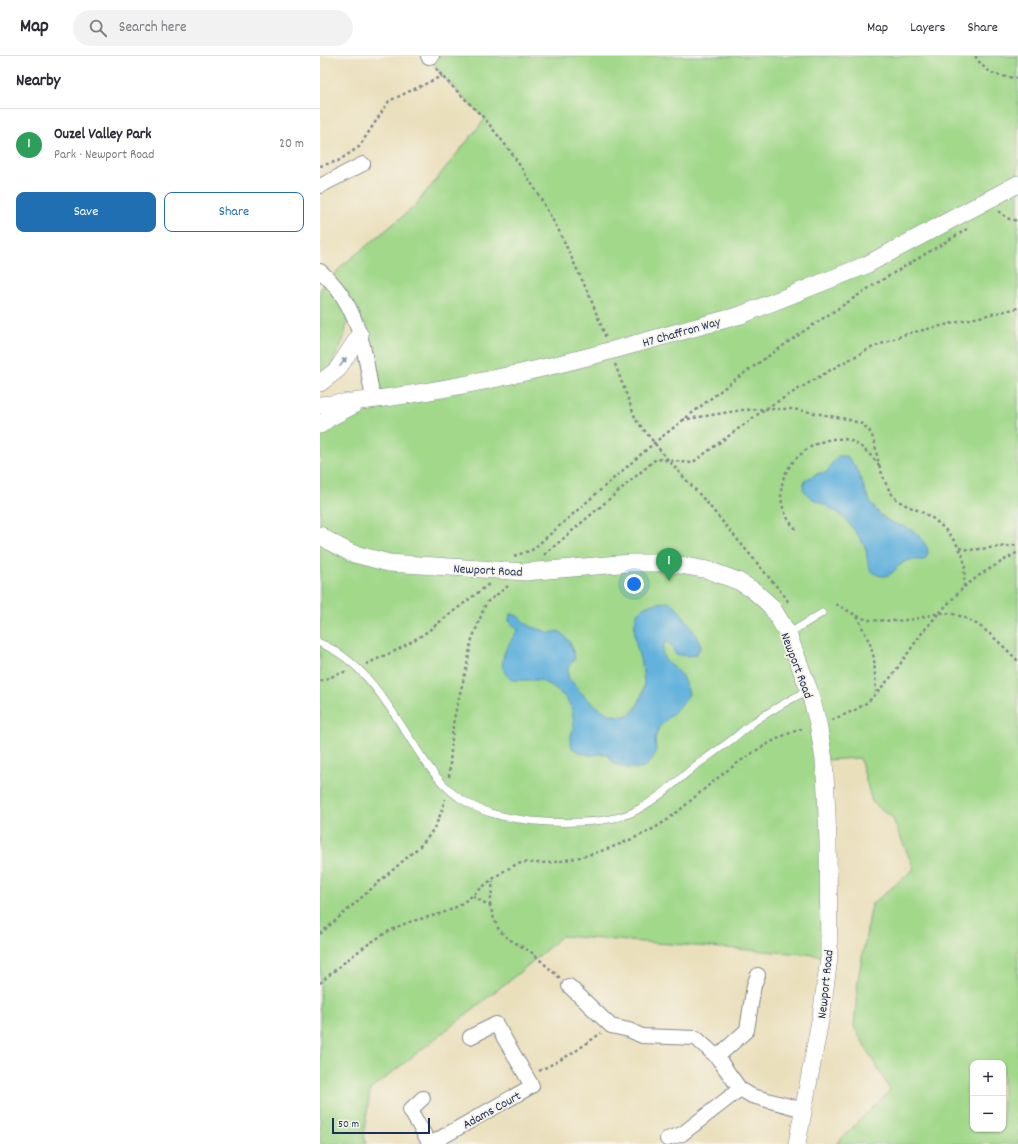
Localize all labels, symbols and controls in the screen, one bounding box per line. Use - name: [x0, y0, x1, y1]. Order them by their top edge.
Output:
- search box: [73, 10, 353, 46]
- text: Map: [20, 14, 49, 41]
- icon: search: [87, 17, 109, 39]
- text: Search here: [119, 17, 187, 39]
- text: Map: [867, 18, 888, 38]
- text: Layers: [910, 18, 945, 38]
- text: Share: [967, 18, 998, 38]
- text: Nearby: [16, 70, 60, 94]
- text: Ouzel Valley Park: [54, 124, 151, 146]
- text: 1: [28, 135, 30, 154]
- text: 20 m: [279, 135, 304, 154]
- text: Park · Newport Road: [54, 146, 154, 165]
- button: Save: [16, 192, 156, 232]
- button: Share: [164, 192, 304, 232]
- street label: H7 Chaffron Way: [640, 313, 724, 354]
- one-way arrow: [339, 356, 347, 367]
- pin: 1: [656, 548, 682, 581]
- street label: Newport Road: [453, 560, 523, 583]
- your location: [624, 574, 644, 594]
- street label: Newport Road: [774, 630, 817, 702]
- street label: Newport Road: [813, 949, 840, 1020]
- map controls: [970, 1060, 1006, 1132]
- button: +: [970, 1060, 1006, 1096]
- street label: Adams Court: [460, 1087, 525, 1135]
- button: −: [970, 1096, 1006, 1132]
- scale bar: [332, 1116, 430, 1135]
- text: 50 m: [338, 1117, 359, 1133]

